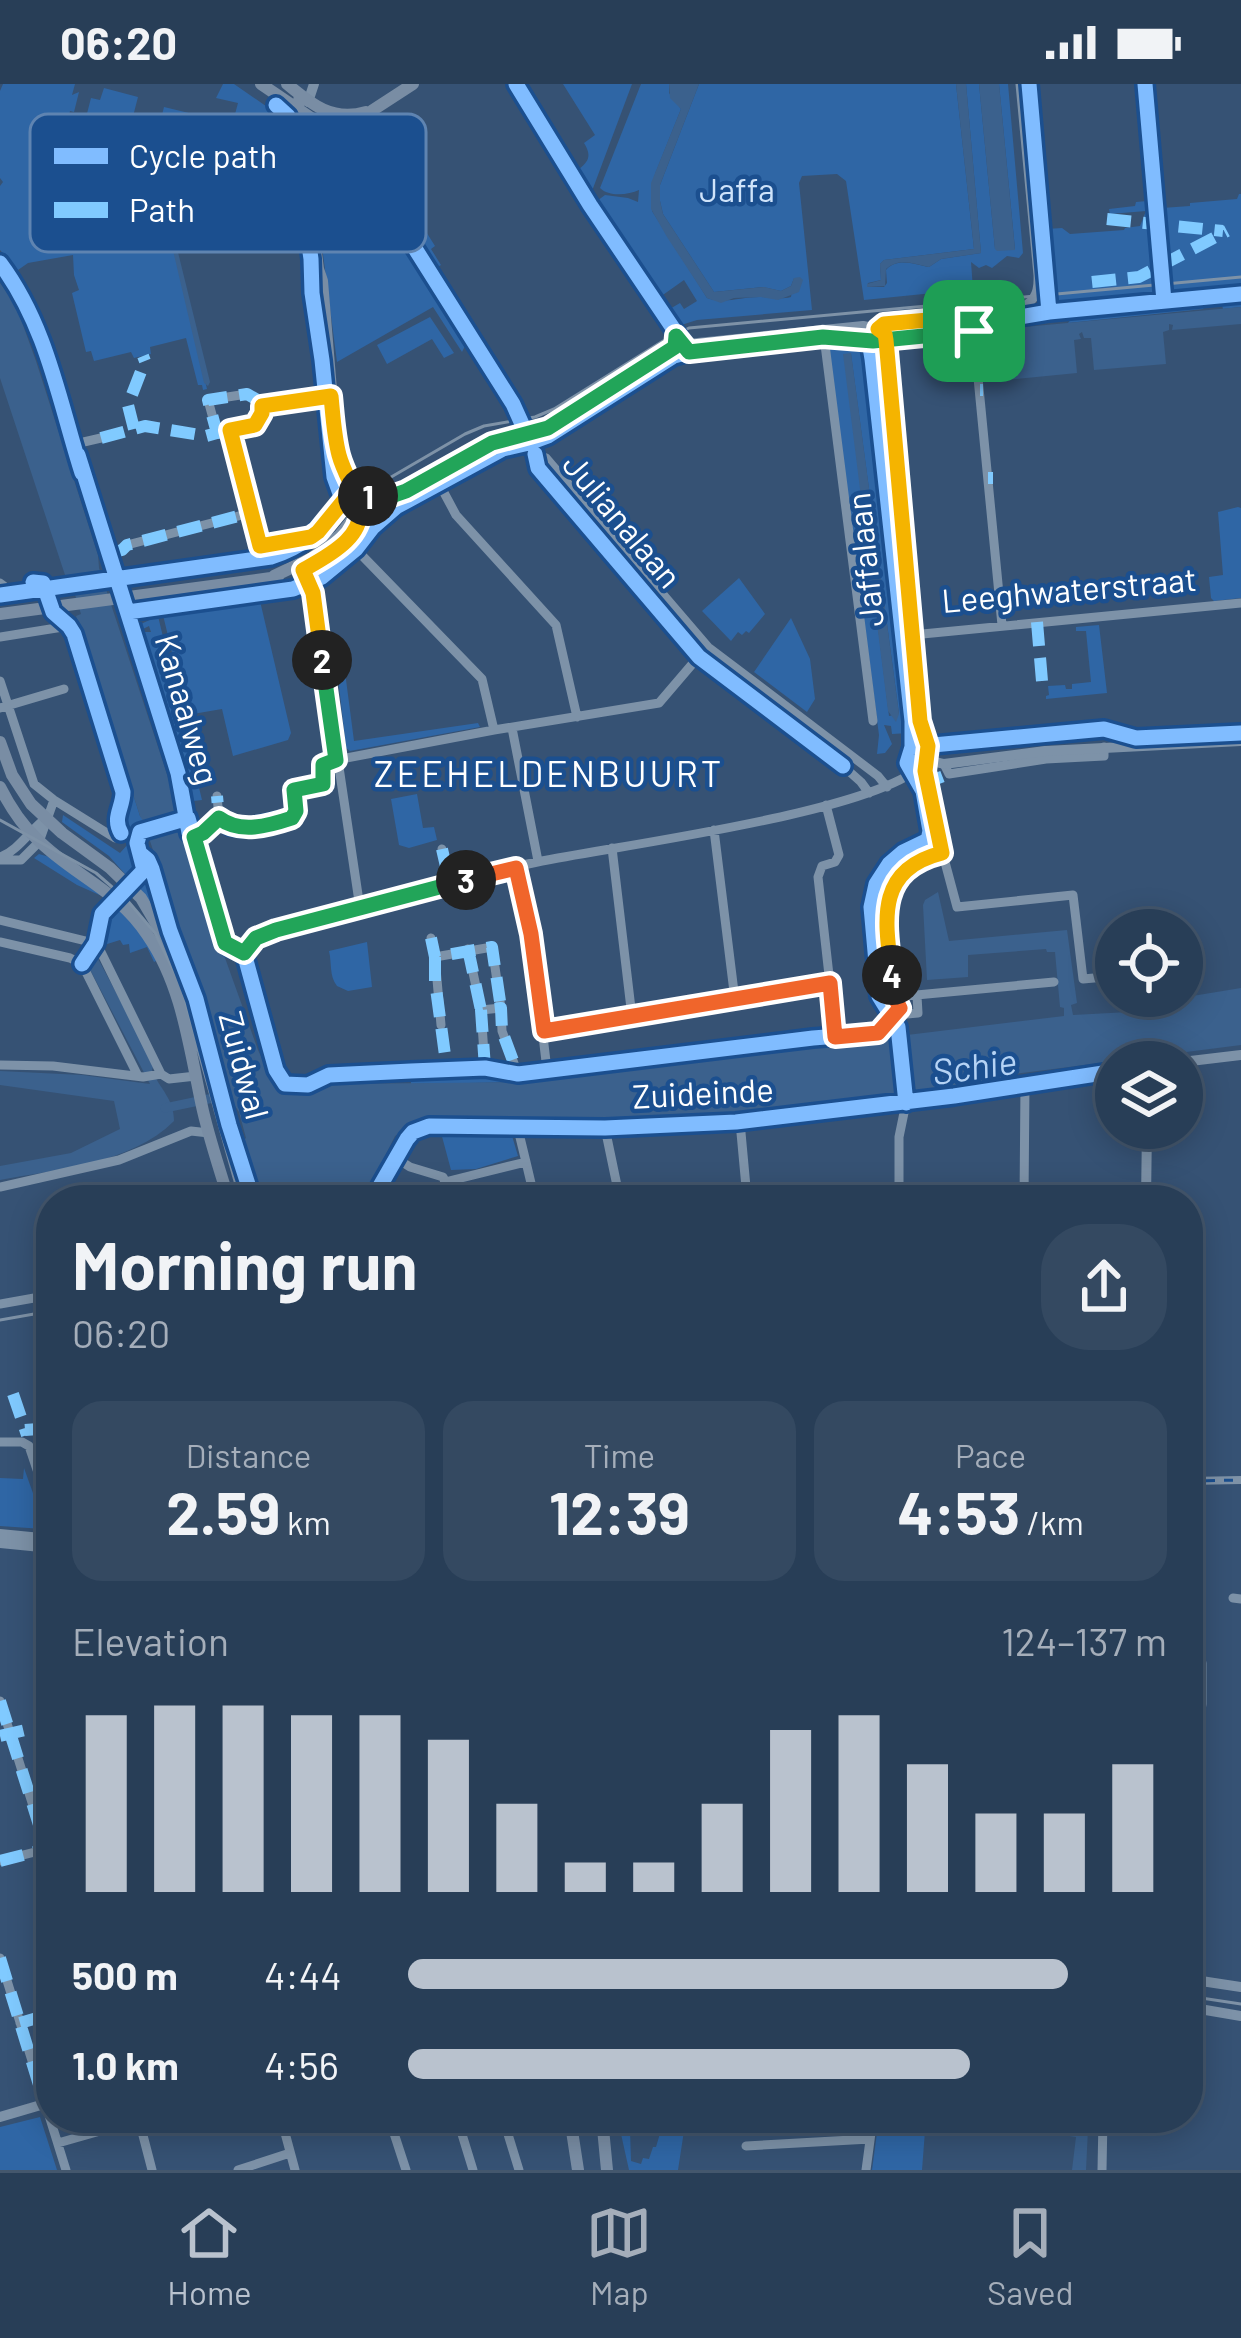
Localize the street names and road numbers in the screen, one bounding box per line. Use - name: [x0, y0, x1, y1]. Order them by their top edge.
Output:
- street label: Julianalaan: [555, 445, 691, 595]
- street label: Jaffalaan: [837, 491, 891, 629]
- street label: Leeghwaterstraat: [940, 558, 1198, 620]
- street label: Kanaalweg: [147, 629, 229, 789]
- street label: Zuidwal: [211, 1007, 279, 1123]
- street label: Zuideinde: [631, 1068, 775, 1116]

